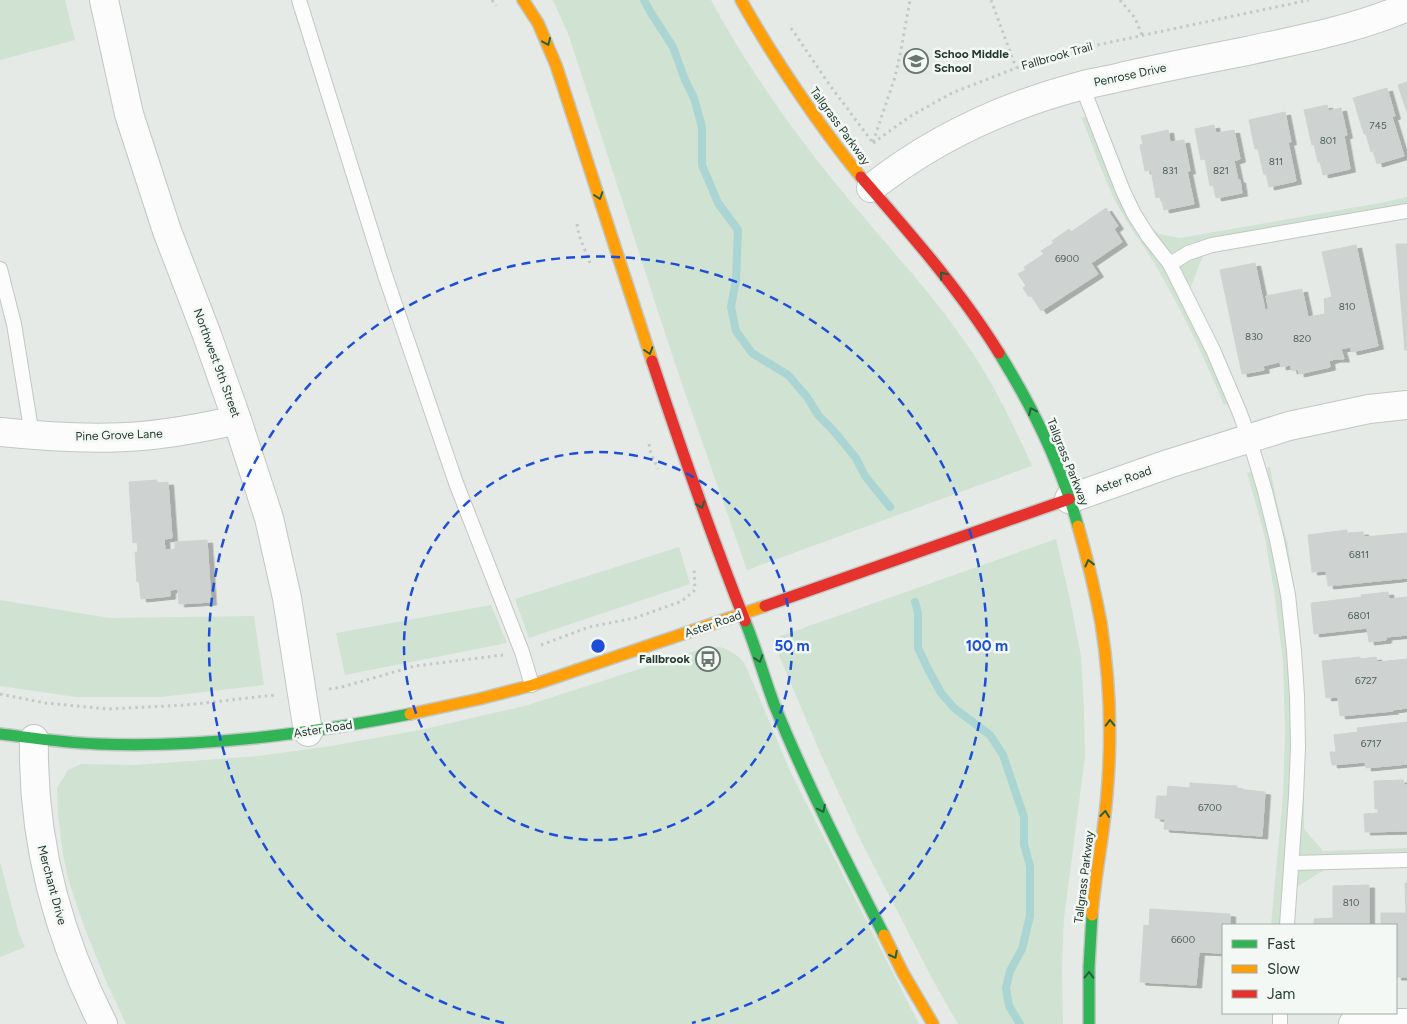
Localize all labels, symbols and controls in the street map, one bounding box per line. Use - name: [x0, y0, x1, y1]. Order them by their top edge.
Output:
- one-way arrow: [540, 37, 551, 46]
- street label: Fallbrook Trail: [1020, 39, 1094, 73]
- place label: Schoo Middle School: [934, 47, 1009, 75]
- school or university icon: Schoo Middle School: [903, 48, 929, 74]
- street label: Penrose Drive: [1092, 60, 1168, 90]
- street label: Tallgrass Parkway: [807, 84, 873, 168]
- house number: 745: [1369, 119, 1387, 132]
- house number: 801: [1320, 134, 1336, 147]
- house number: 811: [1269, 155, 1283, 168]
- house number: 831: [1162, 164, 1178, 177]
- house number: 821: [1213, 164, 1229, 177]
- one-way arrow: [593, 191, 603, 200]
- house number: 6900: [1055, 252, 1079, 265]
- one-way arrow: [939, 272, 948, 281]
- house number: 810: [1339, 300, 1355, 313]
- street label: Northwest 9th Street: [191, 307, 243, 420]
- house number: 830: [1245, 330, 1263, 343]
- house number: 820: [1293, 332, 1311, 345]
- one-way arrow: [643, 346, 653, 354]
- one-way arrow: [1027, 407, 1038, 416]
- street label: Tallgrass Parkway: [1044, 416, 1092, 508]
- street label: Pine Grove Lane: [75, 426, 163, 444]
- street label: Aster Road: [1093, 463, 1153, 497]
- one-way arrow: [695, 500, 705, 508]
- house number: 6811: [1349, 548, 1369, 561]
- one-way arrow: [1084, 559, 1094, 567]
- street label: Aster Road: [683, 608, 743, 640]
- house number: 6801: [1348, 609, 1370, 622]
- centre of rings: [589, 637, 607, 655]
- text: 50 m: [774, 637, 810, 655]
- text: 100 m: [966, 637, 1008, 655]
- bus stop icon: Fallbrook: [695, 646, 721, 672]
- place label: Fallbrook: [639, 652, 691, 666]
- one-way arrow: [753, 655, 763, 663]
- house number: 6727: [1355, 674, 1378, 687]
- street label: Aster Road: [293, 717, 353, 741]
- one-way arrow: [1104, 719, 1115, 727]
- house number: 6717: [1361, 737, 1382, 750]
- house number: 6700: [1198, 801, 1222, 814]
- one-way arrow: [816, 804, 826, 813]
- one-way arrow: [1099, 809, 1110, 817]
- street label: Tallgrass Parkway: [1071, 829, 1097, 924]
- street label: Merchant Drive: [35, 844, 69, 927]
- house number: 810: [1343, 896, 1359, 909]
- legend: [1222, 924, 1397, 1014]
- house number: 6600: [1171, 933, 1195, 946]
- text: Fast: [1267, 935, 1296, 953]
- one-way arrow: [888, 950, 898, 959]
- text: Slow: [1267, 960, 1300, 978]
- one-way arrow: [1084, 971, 1094, 979]
- text: Jam: [1267, 985, 1295, 1003]

